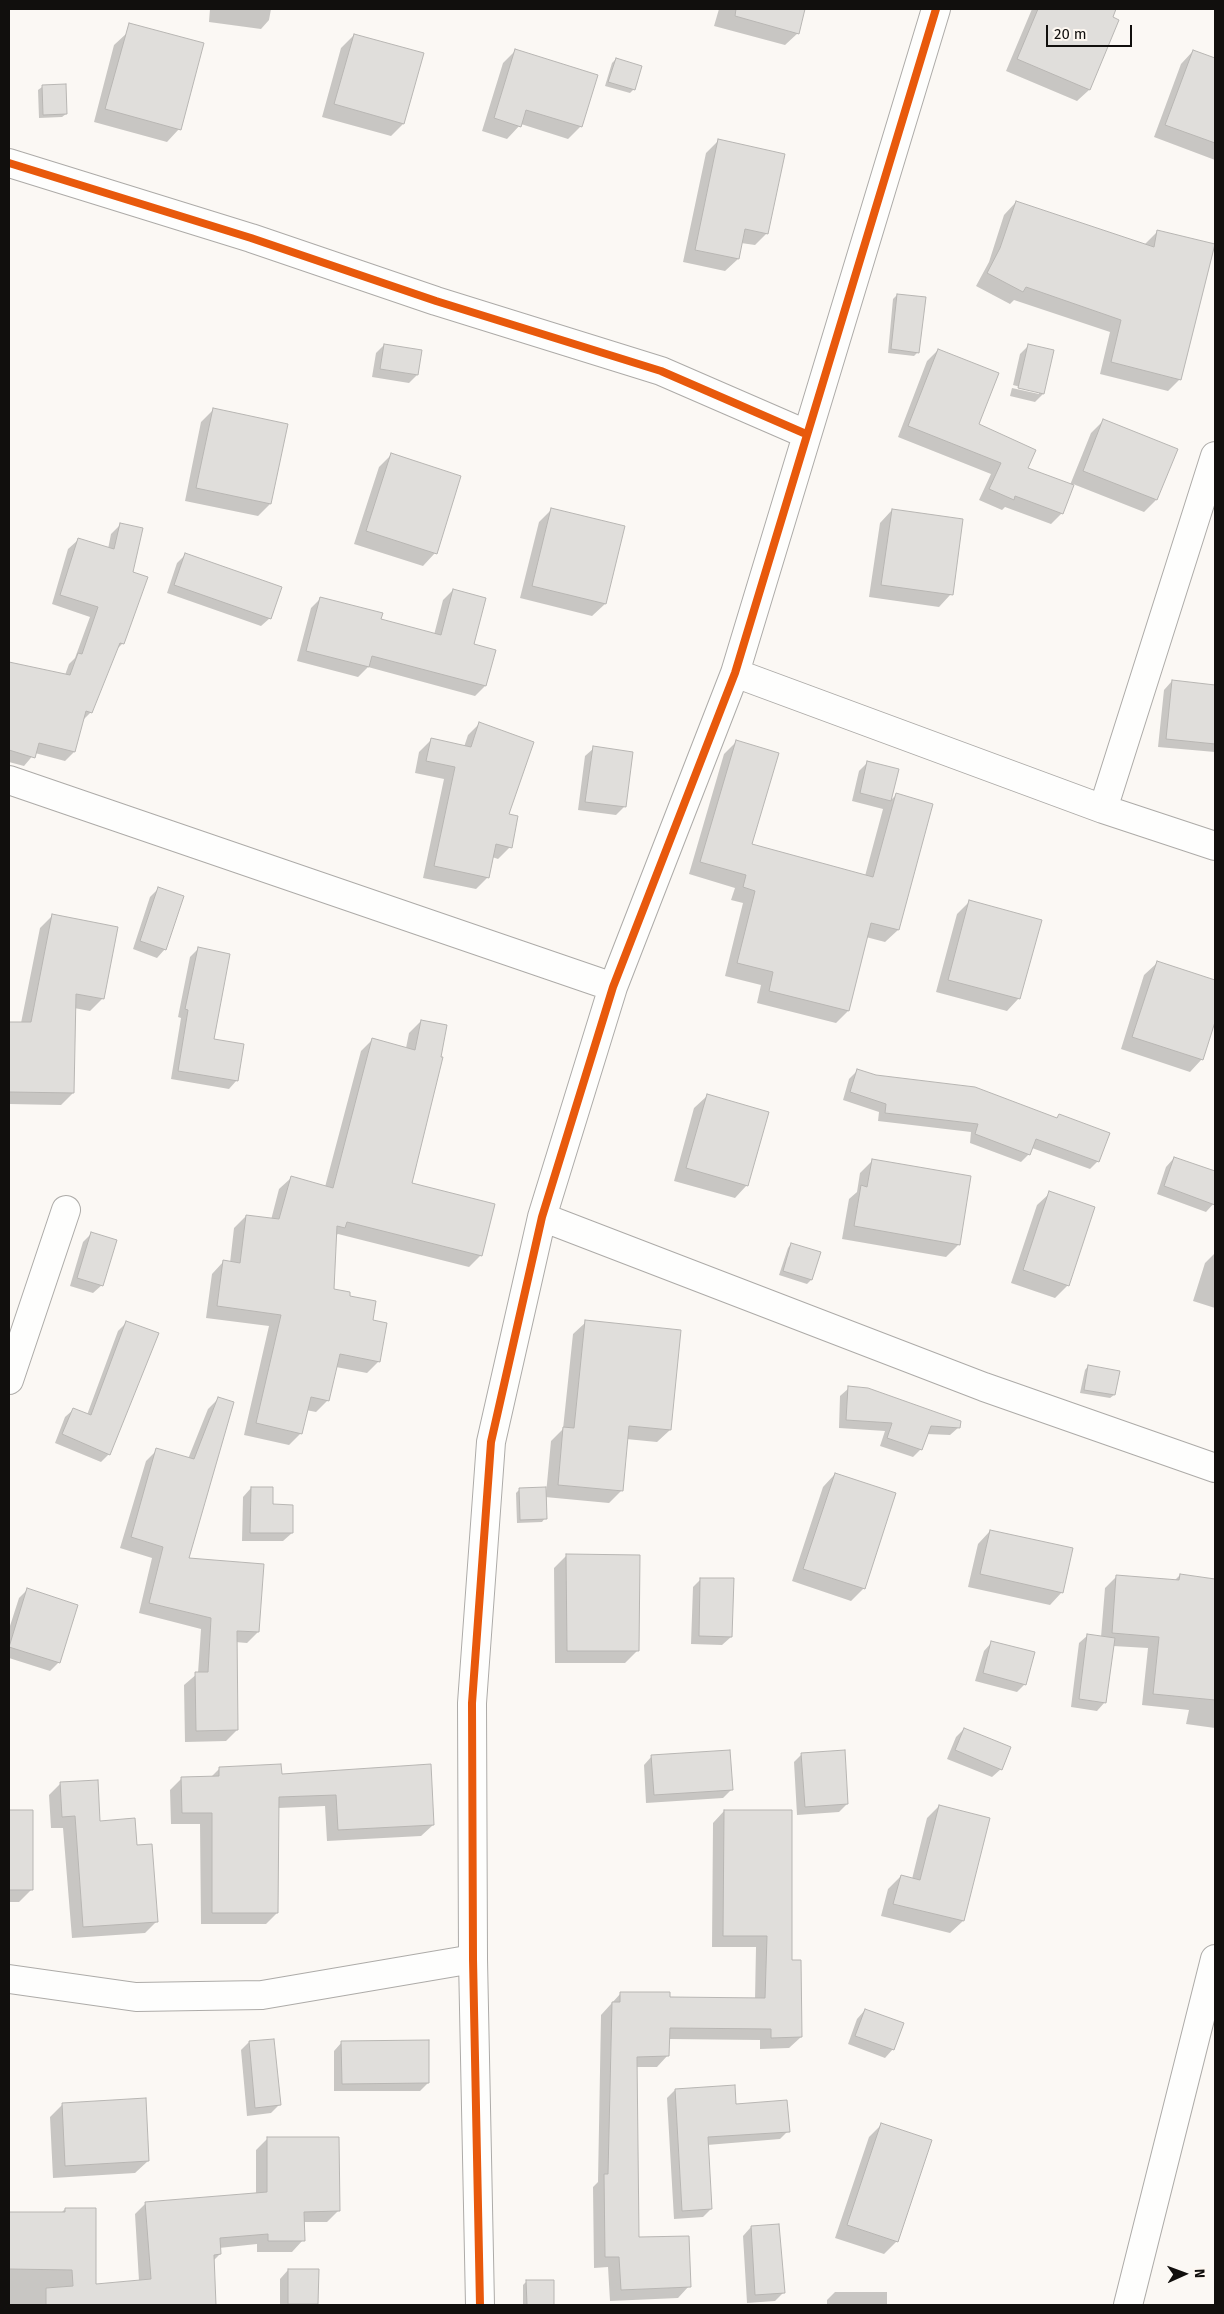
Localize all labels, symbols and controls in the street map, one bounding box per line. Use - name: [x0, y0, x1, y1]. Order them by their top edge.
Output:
- scale bar: [1049, 15, 1135, 47]
- text: 20 m: [1054, 25, 1087, 43]
- north arrow: [1159, 2249, 1209, 2299]
- text: N: [1191, 2269, 1208, 2278]

